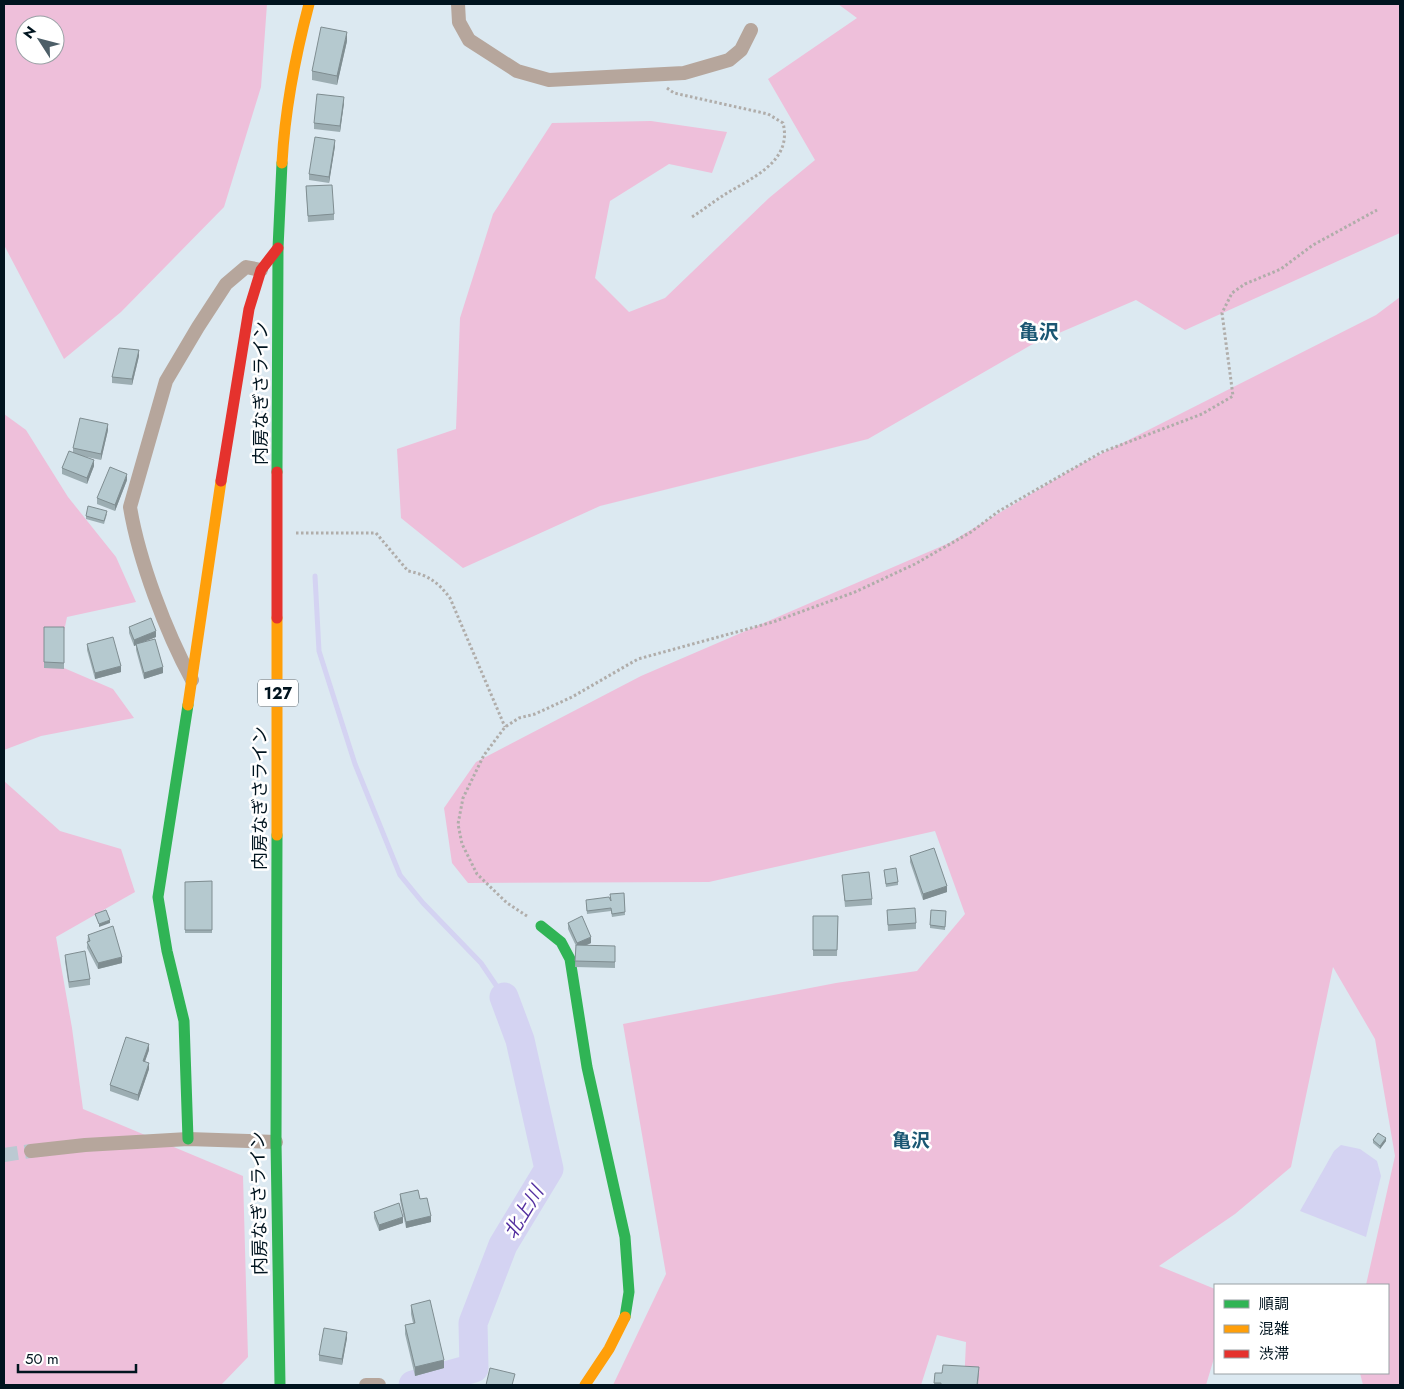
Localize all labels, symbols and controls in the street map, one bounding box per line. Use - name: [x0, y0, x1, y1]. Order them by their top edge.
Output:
- north arrow: [15, 15, 65, 65]
- text: N: [18, 22, 41, 43]
- district label: 亀沢: [1019, 318, 1059, 347]
- street label: 内房なぎさライン: [248, 321, 274, 465]
- road number: 127: [258, 680, 298, 706]
- street label: 内房なぎさライン: [247, 726, 273, 870]
- district label: 亀沢: [892, 1127, 930, 1154]
- street label: 内房なぎさライン: [245, 1131, 273, 1275]
- water label: 北上川: [497, 1179, 551, 1244]
- legend: [1214, 1284, 1389, 1374]
- text: 順調: [1259, 1293, 1289, 1315]
- text: 混雑: [1259, 1318, 1289, 1340]
- scale bar: [18, 1342, 135, 1374]
- text: 渋滞: [1259, 1343, 1289, 1365]
- text: 50 m: [25, 1348, 59, 1370]

